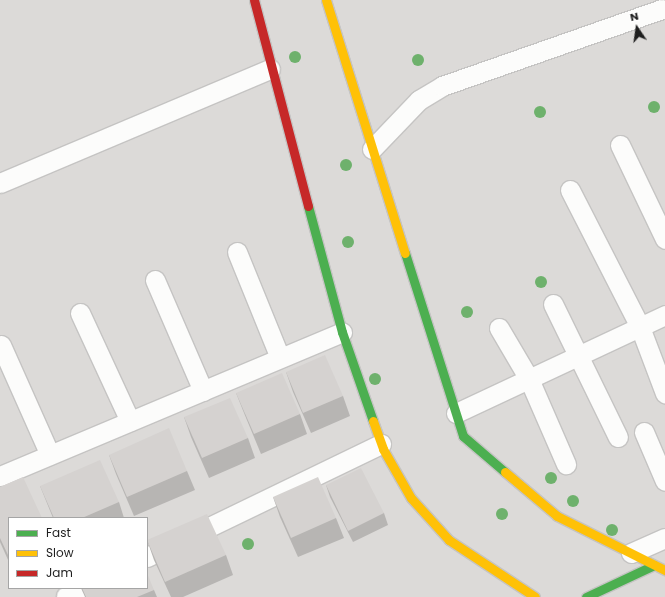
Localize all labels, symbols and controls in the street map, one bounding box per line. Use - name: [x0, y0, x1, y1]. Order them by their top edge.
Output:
- north arrow: [617, 8, 657, 48]
- text: N: [628, 8, 640, 25]
- legend: [8, 517, 148, 589]
- text: Fast: [46, 524, 71, 541]
- text: Slow: [46, 544, 74, 561]
- text: Jam: [46, 564, 73, 581]

